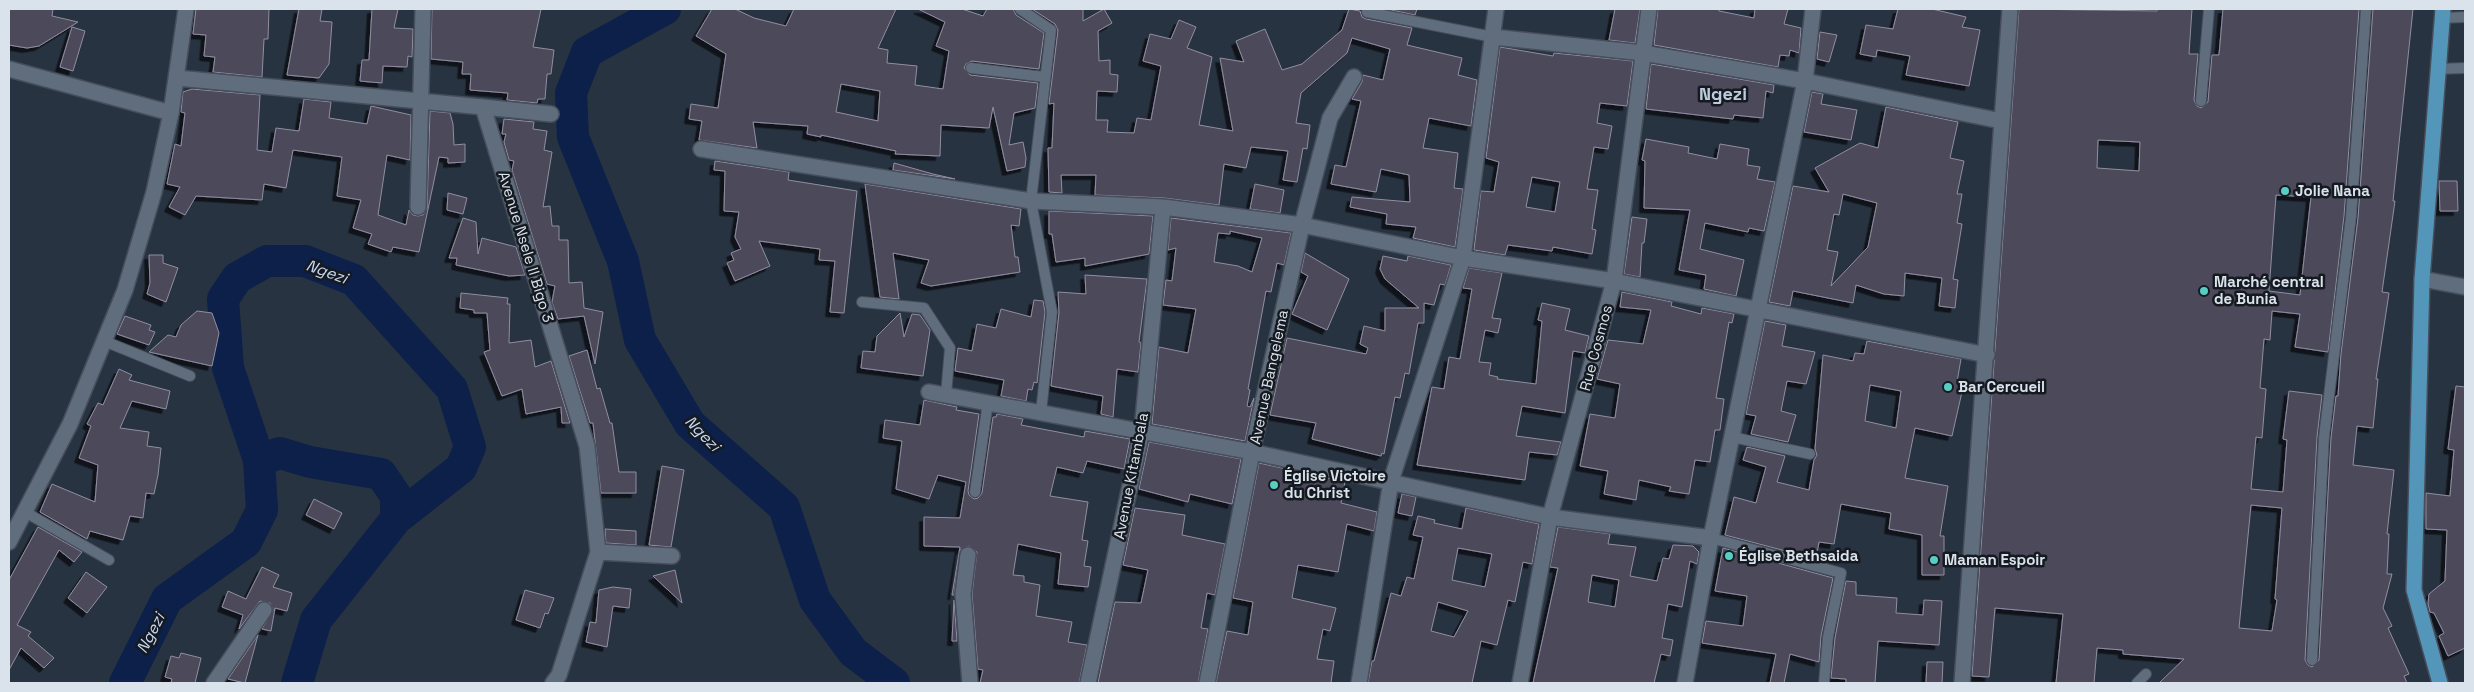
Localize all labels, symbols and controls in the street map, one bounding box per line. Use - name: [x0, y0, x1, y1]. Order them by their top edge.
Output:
- district label: Ngezi: [1699, 82, 1747, 105]
- street label: Avenue Nsele II Bigo 3: [495, 169, 558, 324]
- place label: Jolie Nana: [2295, 181, 2370, 200]
- marker: Jolie Nana: [2279, 185, 2291, 197]
- water label: Ngezi: [303, 254, 352, 289]
- place label: Marché central de Bunia: [2214, 272, 2324, 308]
- marker: Marché central de Bunia: [2198, 285, 2210, 297]
- street label: Rue Cosmos: [1575, 303, 1616, 393]
- street label: Avenue Bangelema: [1245, 307, 1292, 446]
- place label: Bar Cercueil: [1958, 377, 2045, 396]
- marker: Bar Cercueil: [1942, 381, 1954, 393]
- water label: Ngezi: [680, 411, 726, 457]
- street label: Avenue Kitambala: [1109, 411, 1152, 541]
- place label: Église Victoire du Christ: [1284, 466, 1386, 502]
- marker: Église Victoire du Christ: [1268, 479, 1280, 491]
- place label: Église Bethsaida: [1739, 546, 1859, 565]
- marker: Église Bethsaida: [1723, 550, 1735, 562]
- place label: Maman Espoir: [1944, 550, 2045, 569]
- marker: Maman Espoir: [1928, 554, 1940, 566]
- water label: Ngezi: [131, 608, 170, 657]

